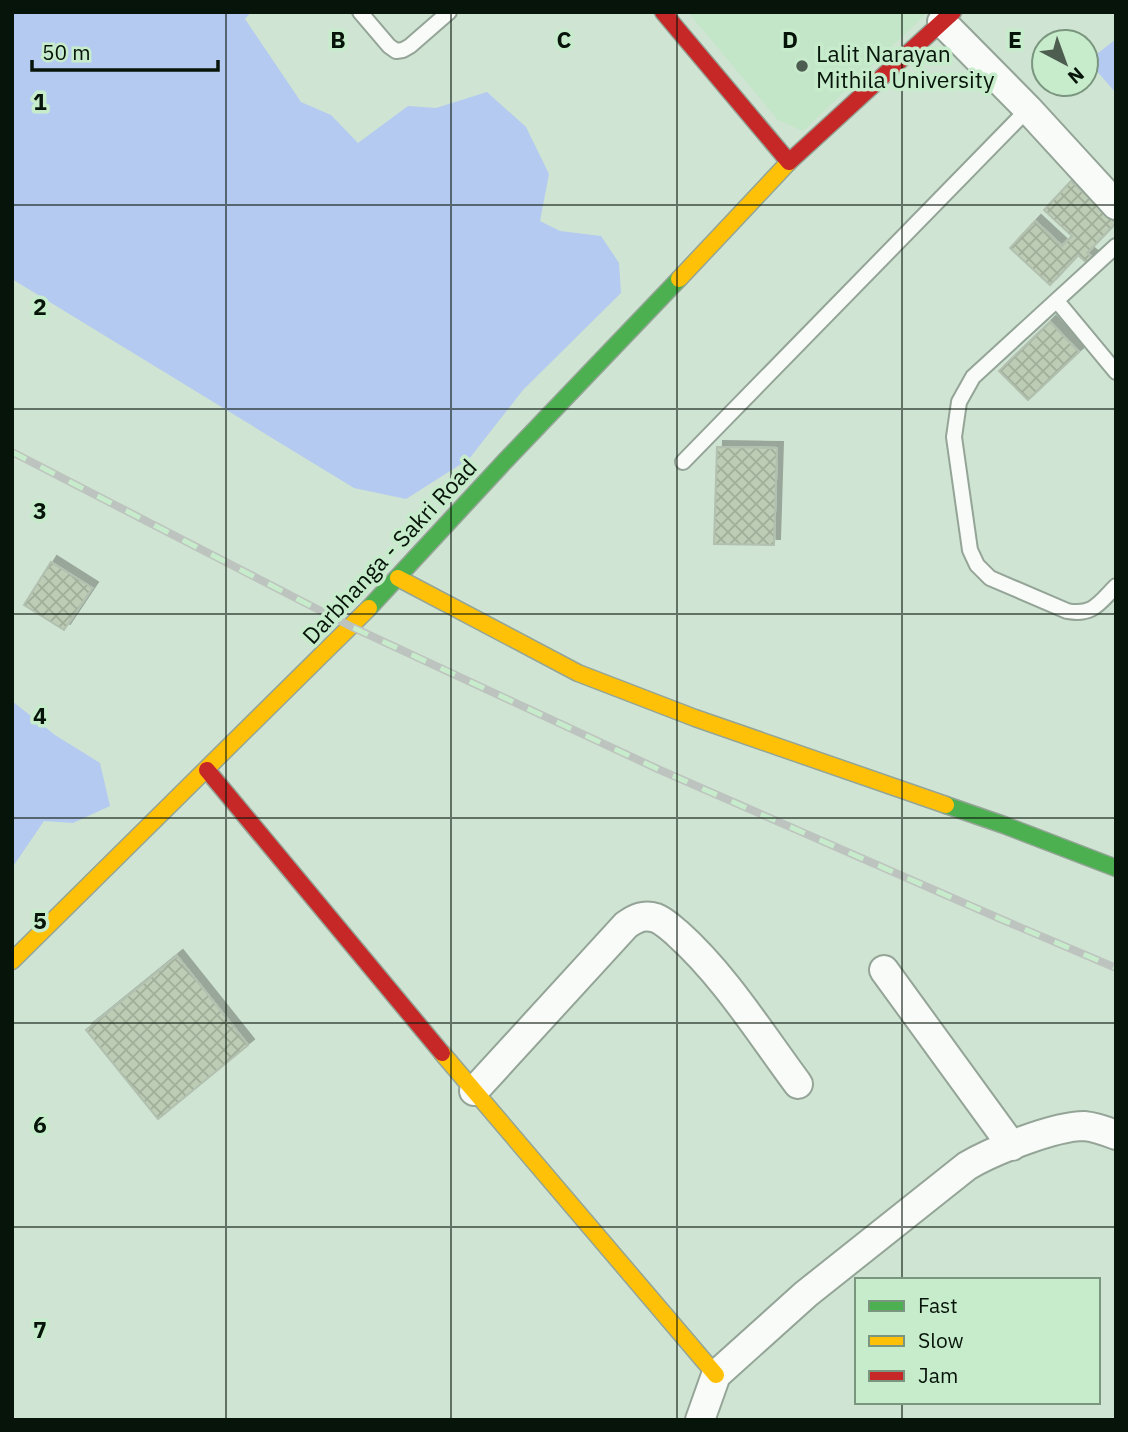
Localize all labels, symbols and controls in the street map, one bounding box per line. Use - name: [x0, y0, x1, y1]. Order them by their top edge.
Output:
- text: B: [330, 24, 346, 54]
- text: C: [557, 24, 572, 54]
- text: D: [782, 24, 798, 54]
- text: E: [1008, 24, 1022, 54]
- scale bar: [32, 28, 217, 72]
- north arrow: [1030, 28, 1100, 98]
- text: 50 m: [42, 38, 91, 66]
- place label: Lalit Narayan Mithila University: [816, 38, 995, 94]
- marker: Lalit Narayan Mithila University: [794, 58, 810, 74]
- text: N: [1063, 62, 1089, 89]
- text: 1: [33, 86, 47, 116]
- text: 2: [33, 291, 47, 321]
- street label: Darbhanga - Sakri Road: [295, 452, 483, 650]
- text: 3: [33, 495, 47, 525]
- text: 4: [33, 700, 47, 730]
- text: 5: [33, 905, 47, 935]
- text: 6: [33, 1109, 47, 1139]
- legend: [855, 1278, 1100, 1404]
- text: Fast: [918, 1291, 958, 1319]
- text: 7: [33, 1314, 47, 1344]
- text: Slow: [918, 1326, 964, 1354]
- text: Jam: [918, 1361, 958, 1389]

